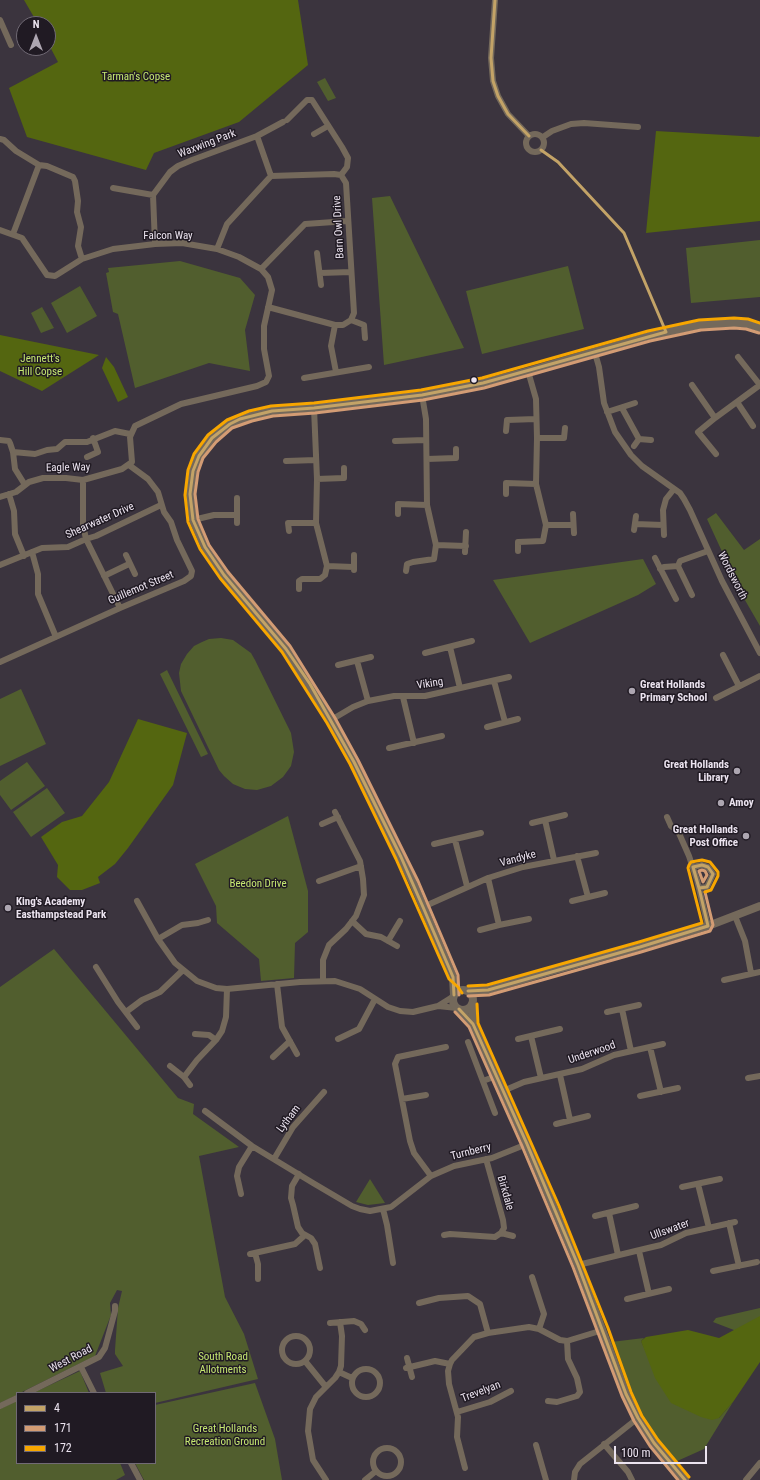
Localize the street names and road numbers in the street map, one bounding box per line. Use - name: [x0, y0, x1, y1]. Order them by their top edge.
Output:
- street label: Waxwing Park: [176, 127, 238, 161]
- street label: Barn Owl Drive: [331, 195, 347, 259]
- street label: Falcon Way: [143, 229, 193, 243]
- street label: Eagle Way: [46, 461, 90, 475]
- street label: Shearwater Drive: [64, 500, 136, 542]
- street label: Wordsworth: [714, 550, 750, 602]
- street label: Guillemot Street: [106, 568, 176, 608]
- street label: Viking: [416, 675, 444, 693]
- street label: Vandyke: [499, 848, 537, 870]
- street label: Underwood: [567, 1039, 617, 1067]
- street label: Lytham: [274, 1103, 304, 1135]
- street label: Turnberry: [449, 1141, 493, 1163]
- street label: Birkdale: [494, 1174, 516, 1212]
- street label: Ullswater: [649, 1217, 691, 1243]
- street label: West Road: [47, 1342, 95, 1376]
- street label: Trevelyan: [459, 1378, 503, 1406]

